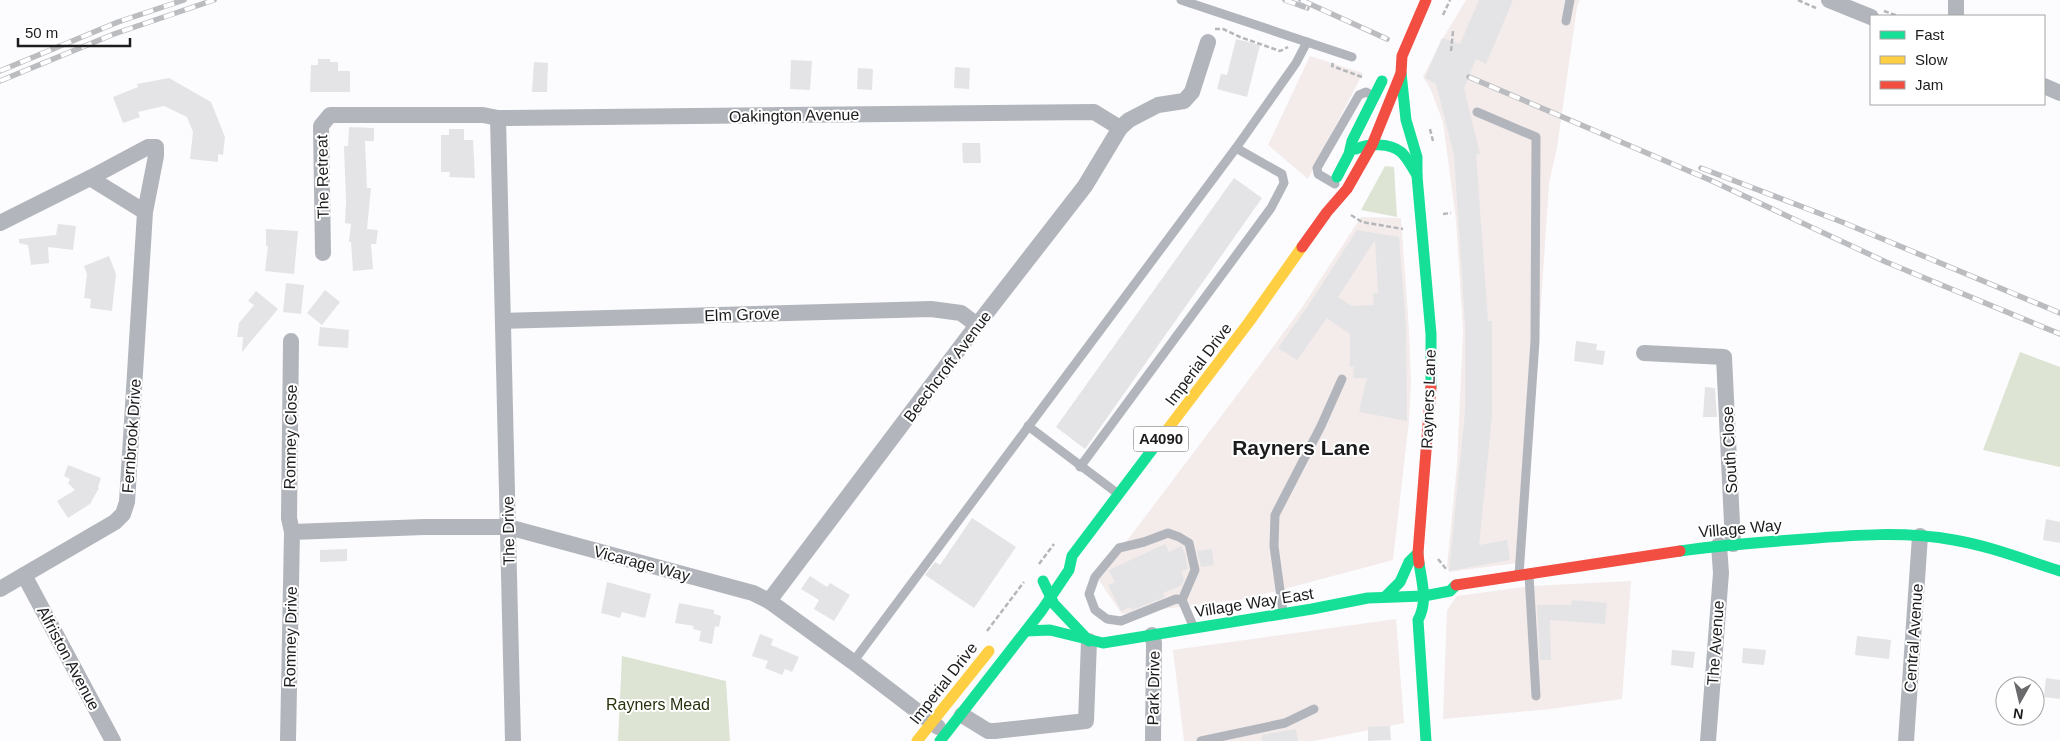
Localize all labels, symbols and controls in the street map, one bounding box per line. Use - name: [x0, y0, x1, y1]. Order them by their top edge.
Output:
- scale bar: [18, 15, 130, 47]
- legend: [1870, 15, 2045, 105]
- text: 50 m: [25, 24, 58, 41]
- text: Fast: [1915, 26, 1945, 43]
- text: Slow: [1915, 51, 1948, 68]
- text: Jam: [1915, 76, 1943, 93]
- street label: Oakington Avenue: [729, 106, 859, 125]
- street label: The Retreat: [313, 134, 332, 219]
- street label: Elm Grove: [704, 305, 780, 324]
- street label: Beechcroft Avenue: [900, 308, 995, 425]
- street label: Imperial Drive: [1162, 320, 1235, 409]
- street label: Rayners Lane: [1418, 349, 1439, 449]
- street label: Fernbrook Drive: [119, 378, 144, 494]
- street label: Romney Close: [281, 384, 300, 490]
- street label: South Close: [1719, 406, 1740, 494]
- road number: A4090: [1134, 426, 1188, 452]
- district label: Rayners Lane: [1232, 436, 1370, 459]
- street label: The Drive: [499, 496, 518, 566]
- street label: Village Way: [1698, 516, 1782, 541]
- street label: Vicarage Way: [592, 542, 692, 584]
- street label: Central Avenue: [1901, 583, 1926, 693]
- street label: Village Way East: [1193, 585, 1315, 620]
- street label: Romney Drive: [281, 586, 300, 688]
- street label: The Avenue: [1704, 600, 1727, 686]
- street label: Alfriston Avenue: [34, 603, 103, 713]
- street label: Imperial Drive: [906, 639, 981, 727]
- street label: Park Drive: [1144, 650, 1163, 725]
- north arrow: [1995, 676, 2045, 726]
- park label: Rayners Mead: [606, 696, 710, 713]
- text: N: [2012, 705, 2024, 723]

